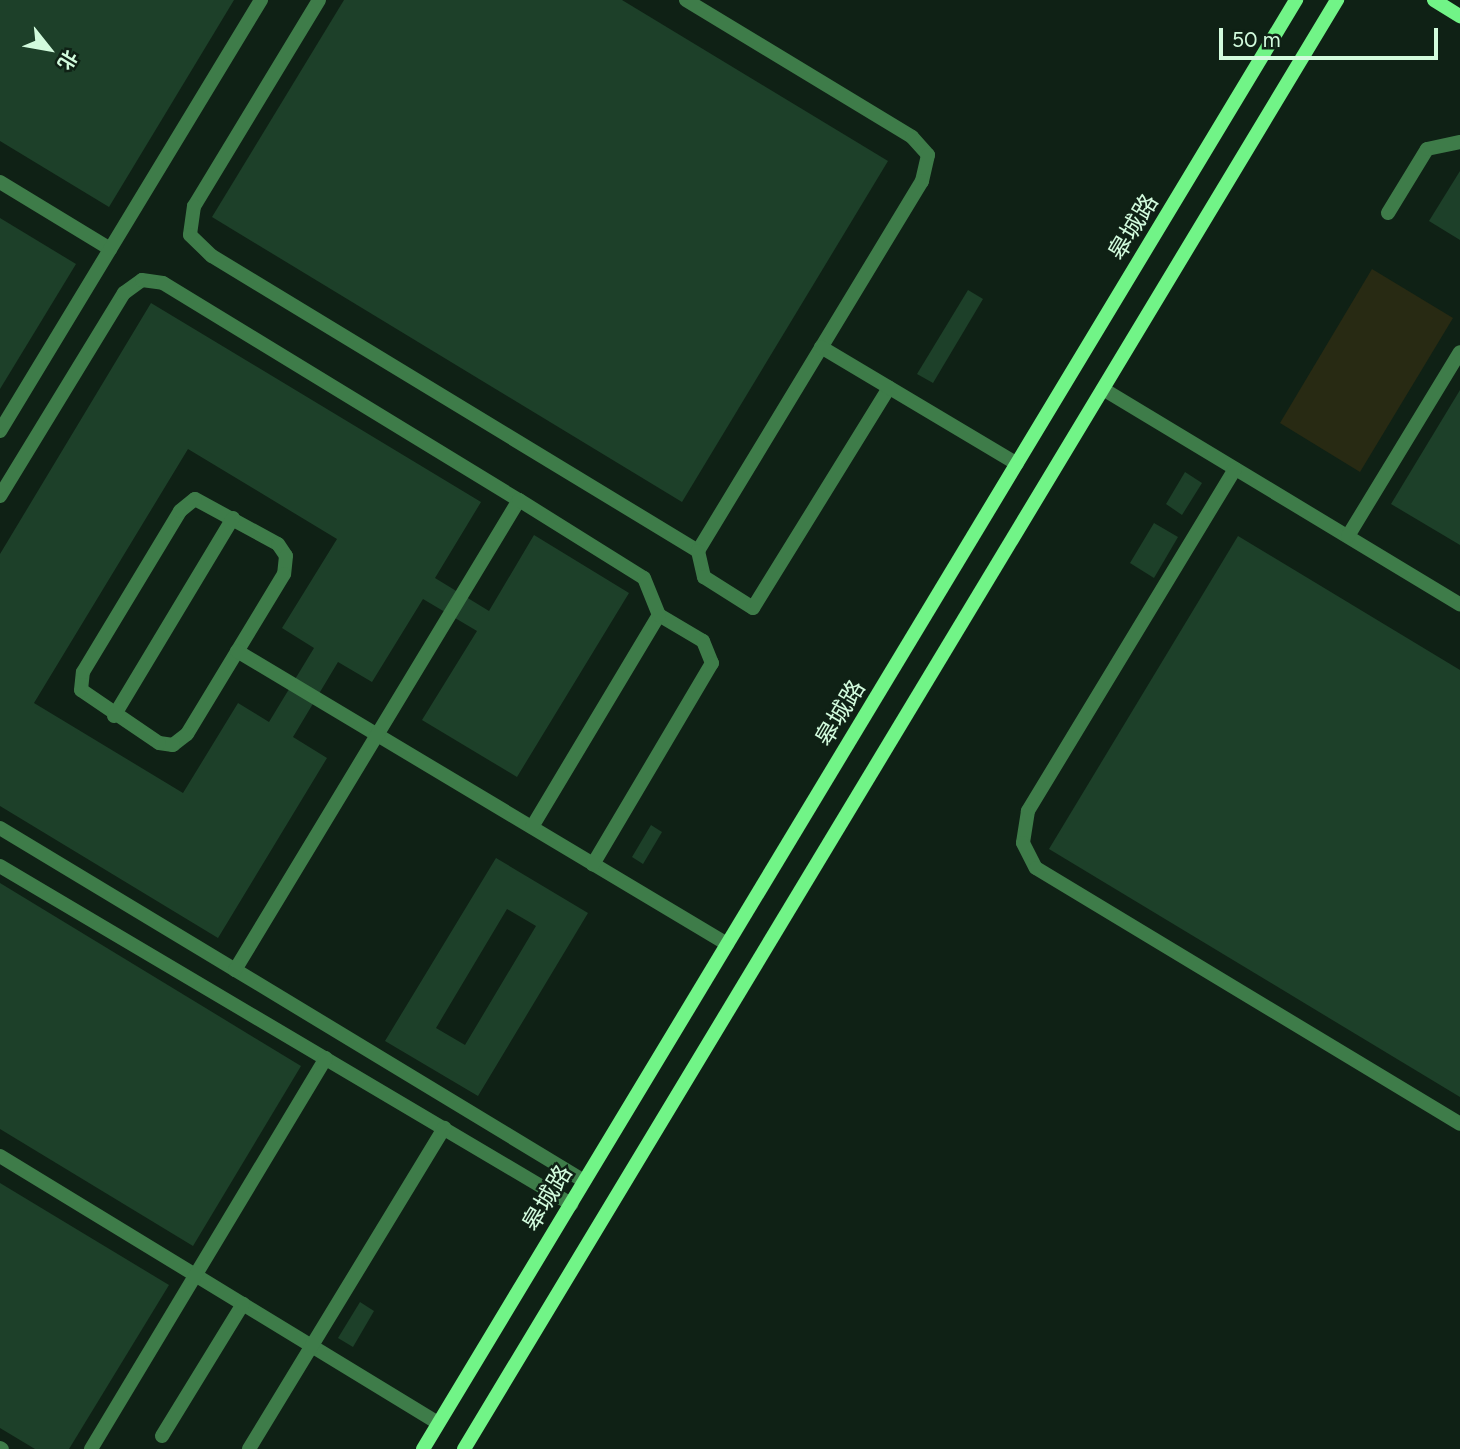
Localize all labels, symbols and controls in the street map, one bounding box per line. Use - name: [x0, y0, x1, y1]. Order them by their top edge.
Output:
- north arrow: [14, 14, 84, 84]
- scale bar: [1222, 14, 1441, 58]
- text: 50 m: [1232, 27, 1281, 52]
- text: 北: [53, 46, 82, 74]
- street label: 皋城路: [1102, 189, 1164, 265]
- street label: 皋城路: [809, 675, 871, 751]
- street label: 皋城路: [516, 1160, 578, 1236]

